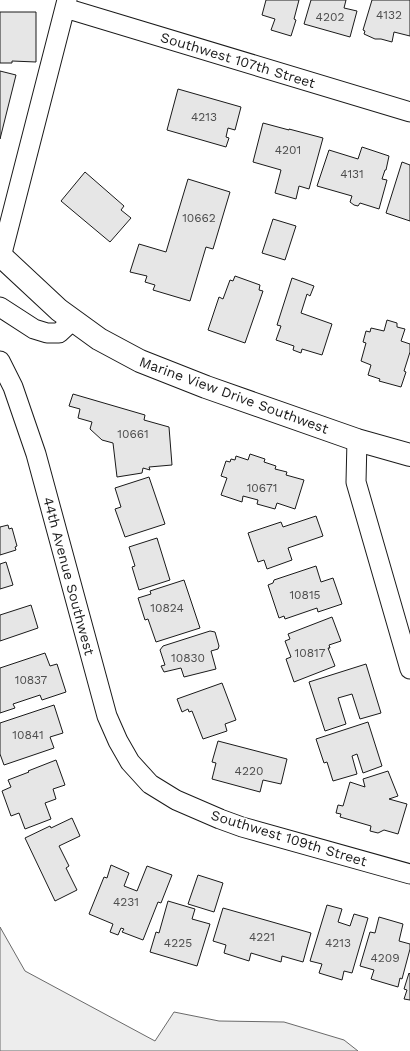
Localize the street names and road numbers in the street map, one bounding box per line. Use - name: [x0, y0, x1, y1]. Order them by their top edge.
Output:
- street label: Southwest 107th Street: [159, 29, 317, 91]
- street label: Marine View Drive Southwest: [137, 353, 331, 437]
- street label: 44th Avenue Southwest: [40, 495, 98, 657]
- street label: Southwest 109th Street: [209, 807, 369, 869]

